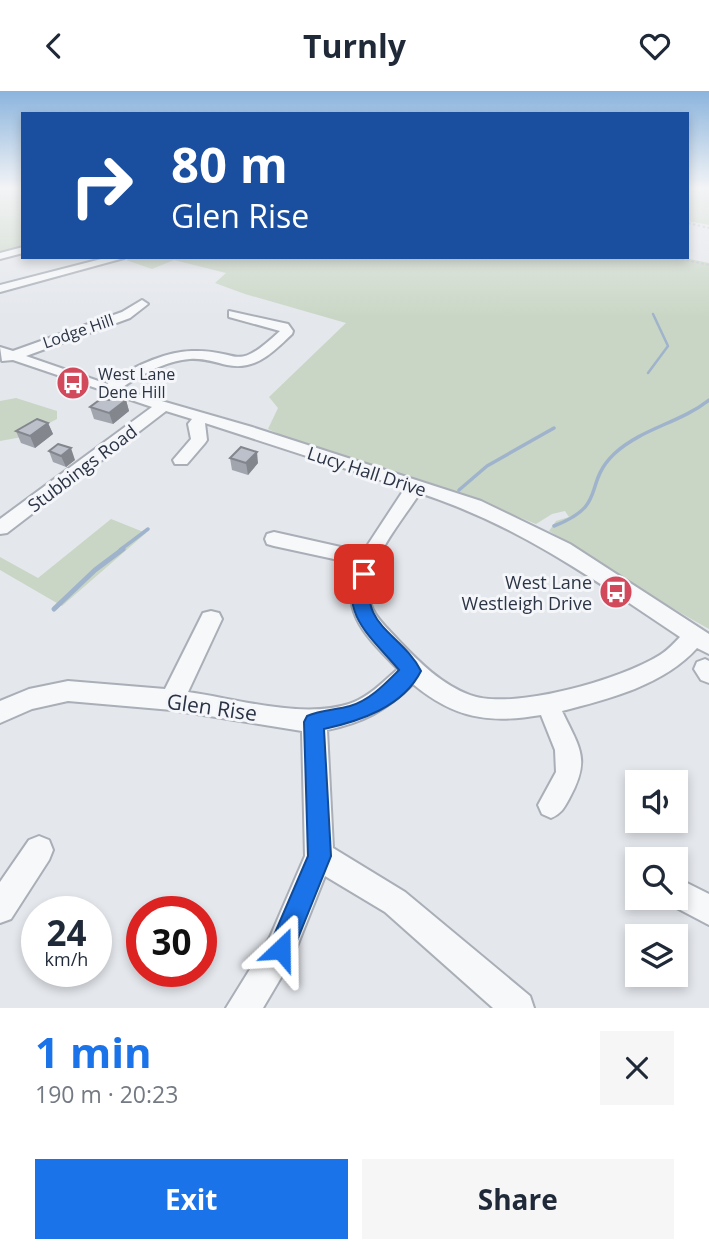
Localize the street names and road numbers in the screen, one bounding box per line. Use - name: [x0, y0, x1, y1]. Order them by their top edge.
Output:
- street label: Lodge Hill: [40, 309, 116, 353]
- street label: Stubbings Road: [22, 419, 142, 517]
- street label: Lucy Hall Drive: [304, 440, 430, 502]
- street label: Glen Rise: [165, 687, 259, 727]

